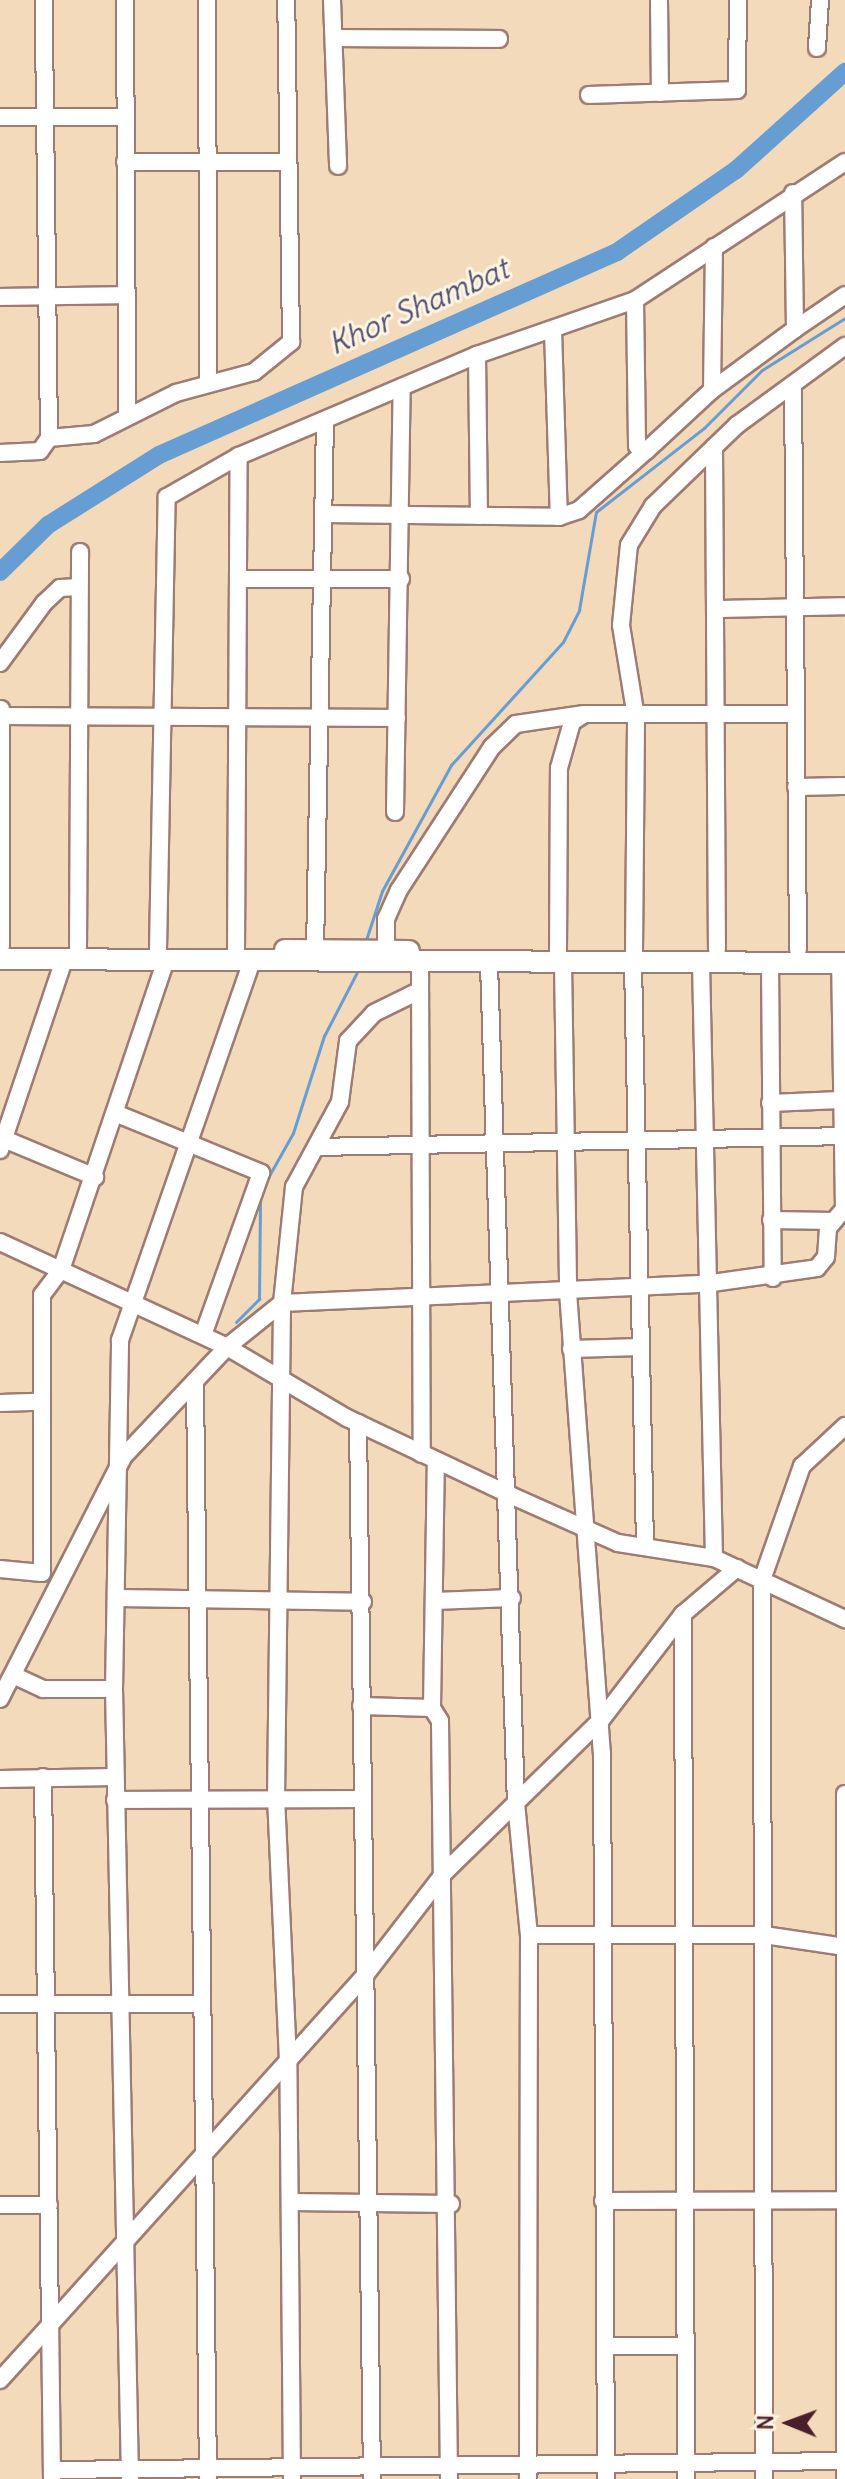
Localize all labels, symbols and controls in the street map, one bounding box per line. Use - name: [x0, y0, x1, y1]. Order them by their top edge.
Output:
- water label: Khor Shambat: [322, 250, 514, 362]
- north arrow: [749, 2383, 829, 2463]
- text: N: [751, 2415, 779, 2430]

